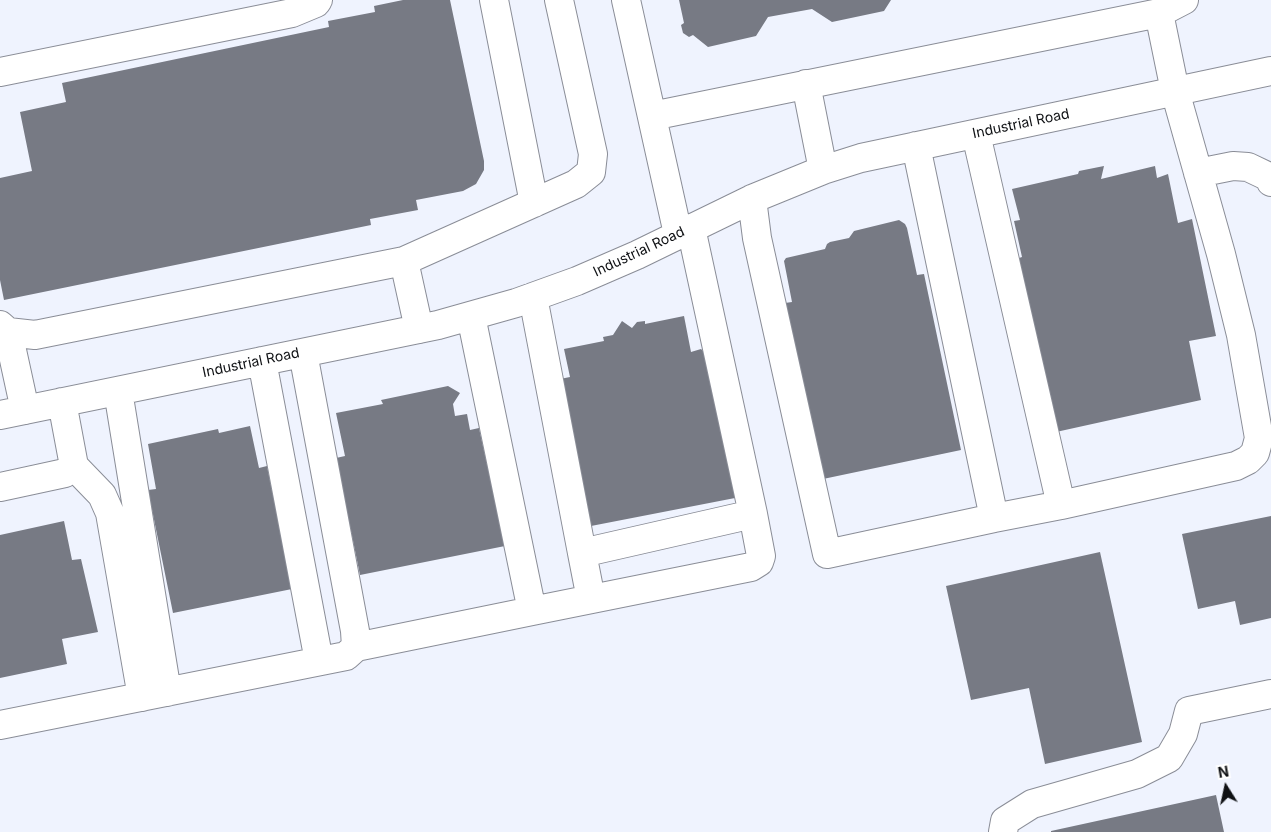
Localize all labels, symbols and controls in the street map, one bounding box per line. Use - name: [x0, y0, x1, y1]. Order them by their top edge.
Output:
- street label: Industrial Road: [971, 106, 1071, 142]
- street label: Industrial Road: [591, 224, 687, 280]
- street label: Industrial Road: [201, 345, 301, 381]
- north arrow: [1201, 762, 1251, 812]
- text: N: [1217, 762, 1230, 781]

